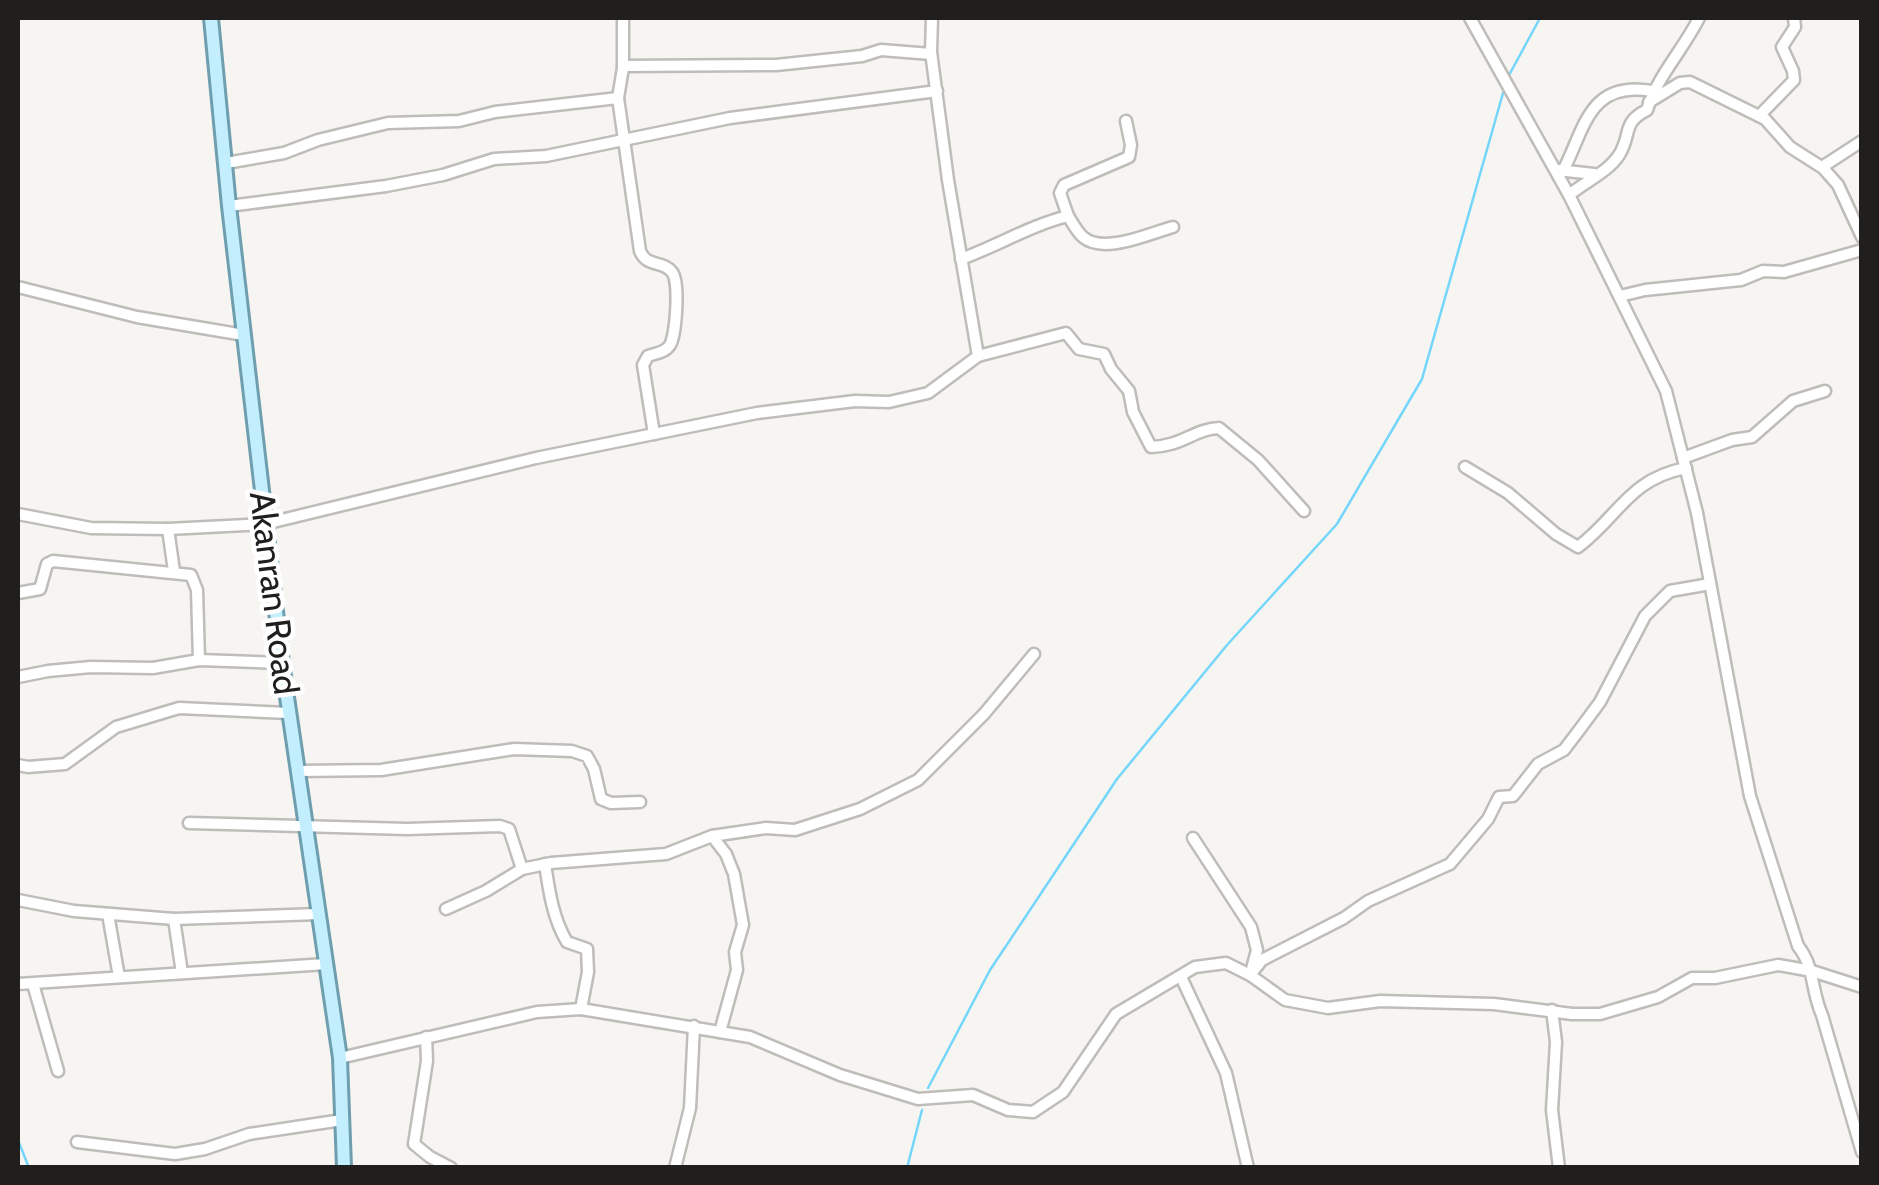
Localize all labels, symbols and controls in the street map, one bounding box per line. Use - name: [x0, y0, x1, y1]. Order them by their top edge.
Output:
- street label: Akanran Road: [241, 489, 308, 697]

